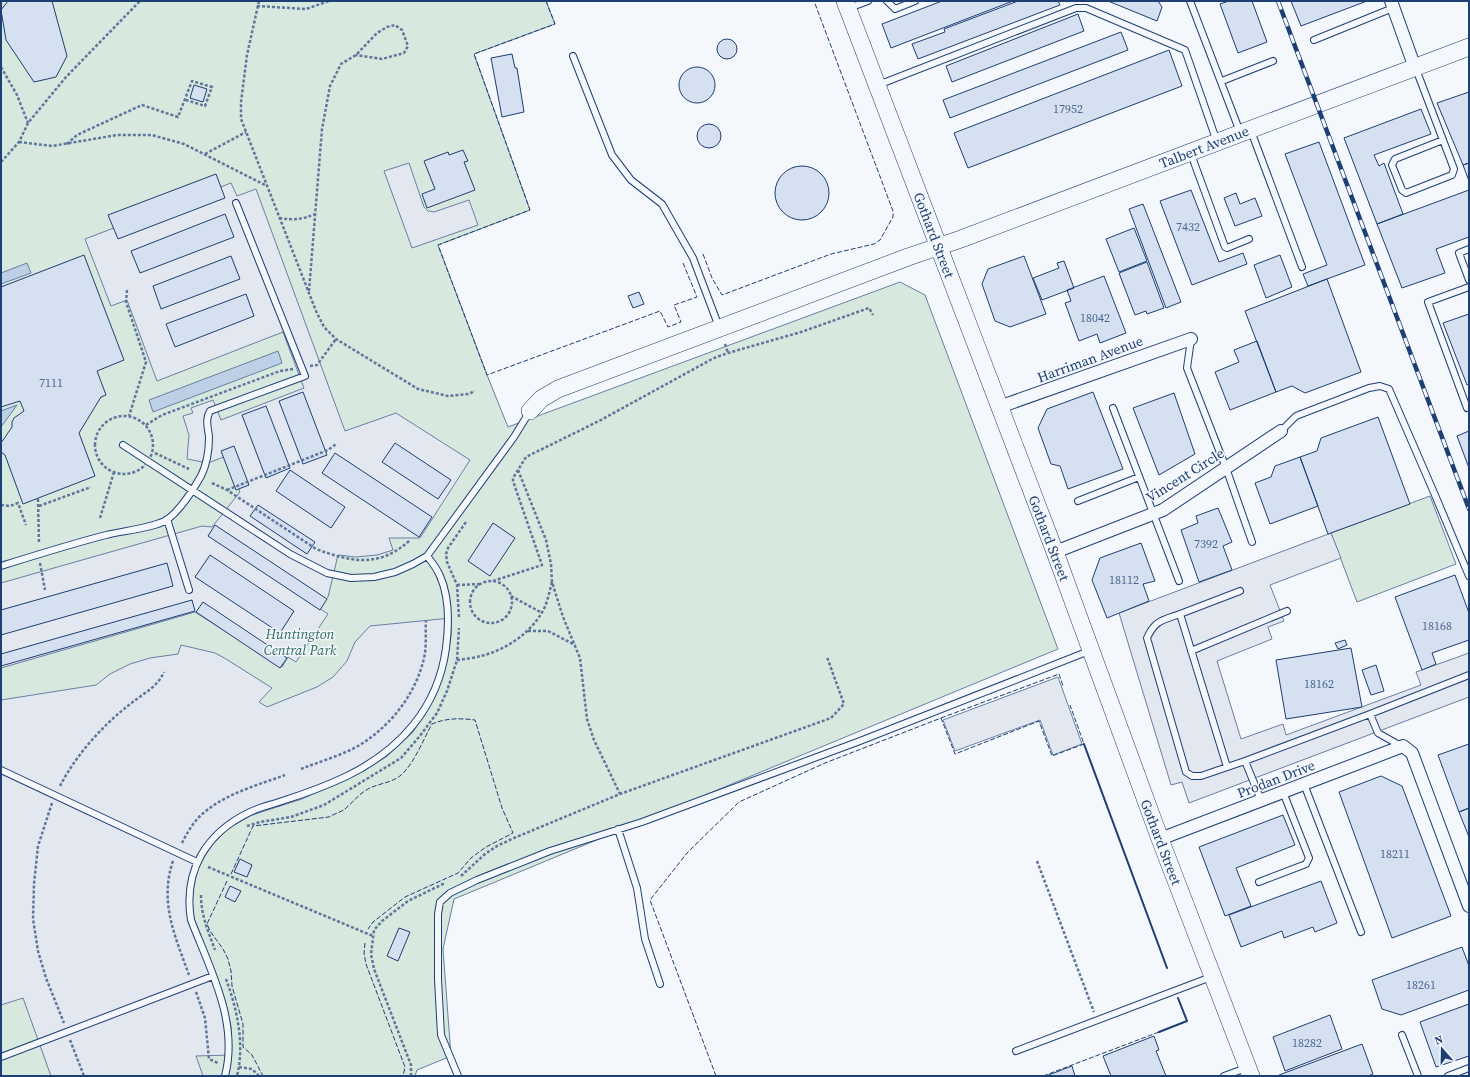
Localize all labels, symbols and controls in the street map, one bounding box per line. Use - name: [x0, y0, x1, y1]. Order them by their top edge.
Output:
- house number: 17952: [1053, 101, 1083, 117]
- street label: Talbert Avenue: [1156, 121, 1252, 173]
- street label: Gothard Street: [908, 189, 960, 281]
- house number: 7432: [1176, 219, 1200, 235]
- house number: 18042: [1080, 310, 1110, 326]
- street label: Harriman Avenue: [1034, 331, 1146, 387]
- house number: 7111: [39, 375, 63, 391]
- street label: Vincent Circle: [1142, 443, 1228, 507]
- street label: Gothard Street: [1023, 492, 1075, 584]
- house number: 7392: [1194, 536, 1218, 552]
- house number: 18112: [1109, 572, 1139, 588]
- house number: 18168: [1422, 618, 1452, 634]
- park label: Huntington Central Park: [264, 624, 337, 660]
- house number: 18162: [1304, 676, 1334, 692]
- street label: Prodan Drive: [1234, 755, 1318, 803]
- street label: Gothard Street: [1135, 796, 1187, 888]
- house number: 18211: [1380, 846, 1410, 862]
- house number: 18261: [1406, 977, 1436, 993]
- north arrow: [1422, 1029, 1462, 1069]
- text: N: [1432, 1032, 1445, 1048]
- house number: 18282: [1292, 1035, 1322, 1051]

